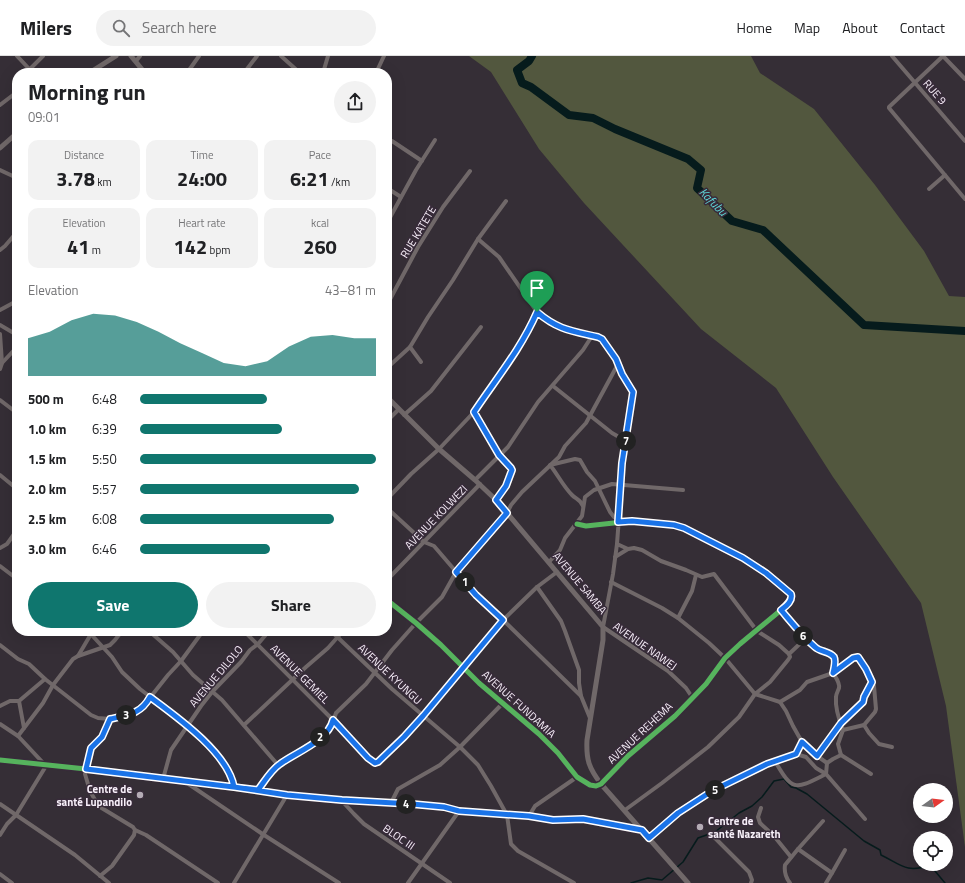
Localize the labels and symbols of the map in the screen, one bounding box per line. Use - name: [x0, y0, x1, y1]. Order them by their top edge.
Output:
- street label: RUE 9: [920, 76, 950, 108]
- water label: Kafubu: [695, 183, 733, 221]
- street label: RUE KATETE: [396, 203, 440, 261]
- pin: [520, 271, 554, 312]
- pin: 7: [616, 431, 636, 451]
- street label: AVENUE KOLWEZI: [401, 481, 471, 553]
- street label: AVENUE SAMBA: [549, 549, 611, 618]
- pin: 1: [455, 572, 475, 592]
- street label: AVENUE NAWEJ: [610, 618, 680, 674]
- pin: 6: [793, 626, 813, 646]
- street label: AVENUE KYUNGU: [354, 640, 426, 708]
- street label: AVENUE GEMIEL: [267, 641, 334, 708]
- street label: AVENUE DILOLO: [185, 642, 247, 710]
- street label: AVENUE FUNDAMIA: [479, 667, 560, 742]
- street label: AVENUE REHEMA: [604, 698, 676, 767]
- pin: 3: [116, 705, 136, 725]
- pin: 2: [310, 727, 330, 747]
- pin: 5: [705, 780, 725, 800]
- place label: Centre de santé Lupandilo: [56, 781, 132, 810]
- north arrow: [913, 783, 953, 823]
- marker: Centre de santé Lupandilo: [135, 790, 145, 800]
- pin: 4: [396, 794, 416, 814]
- place label: Centre de santé Nazareth: [708, 813, 781, 842]
- street label: BLOC III: [380, 820, 418, 854]
- marker: Centre de santé Nazareth: [695, 822, 705, 832]

